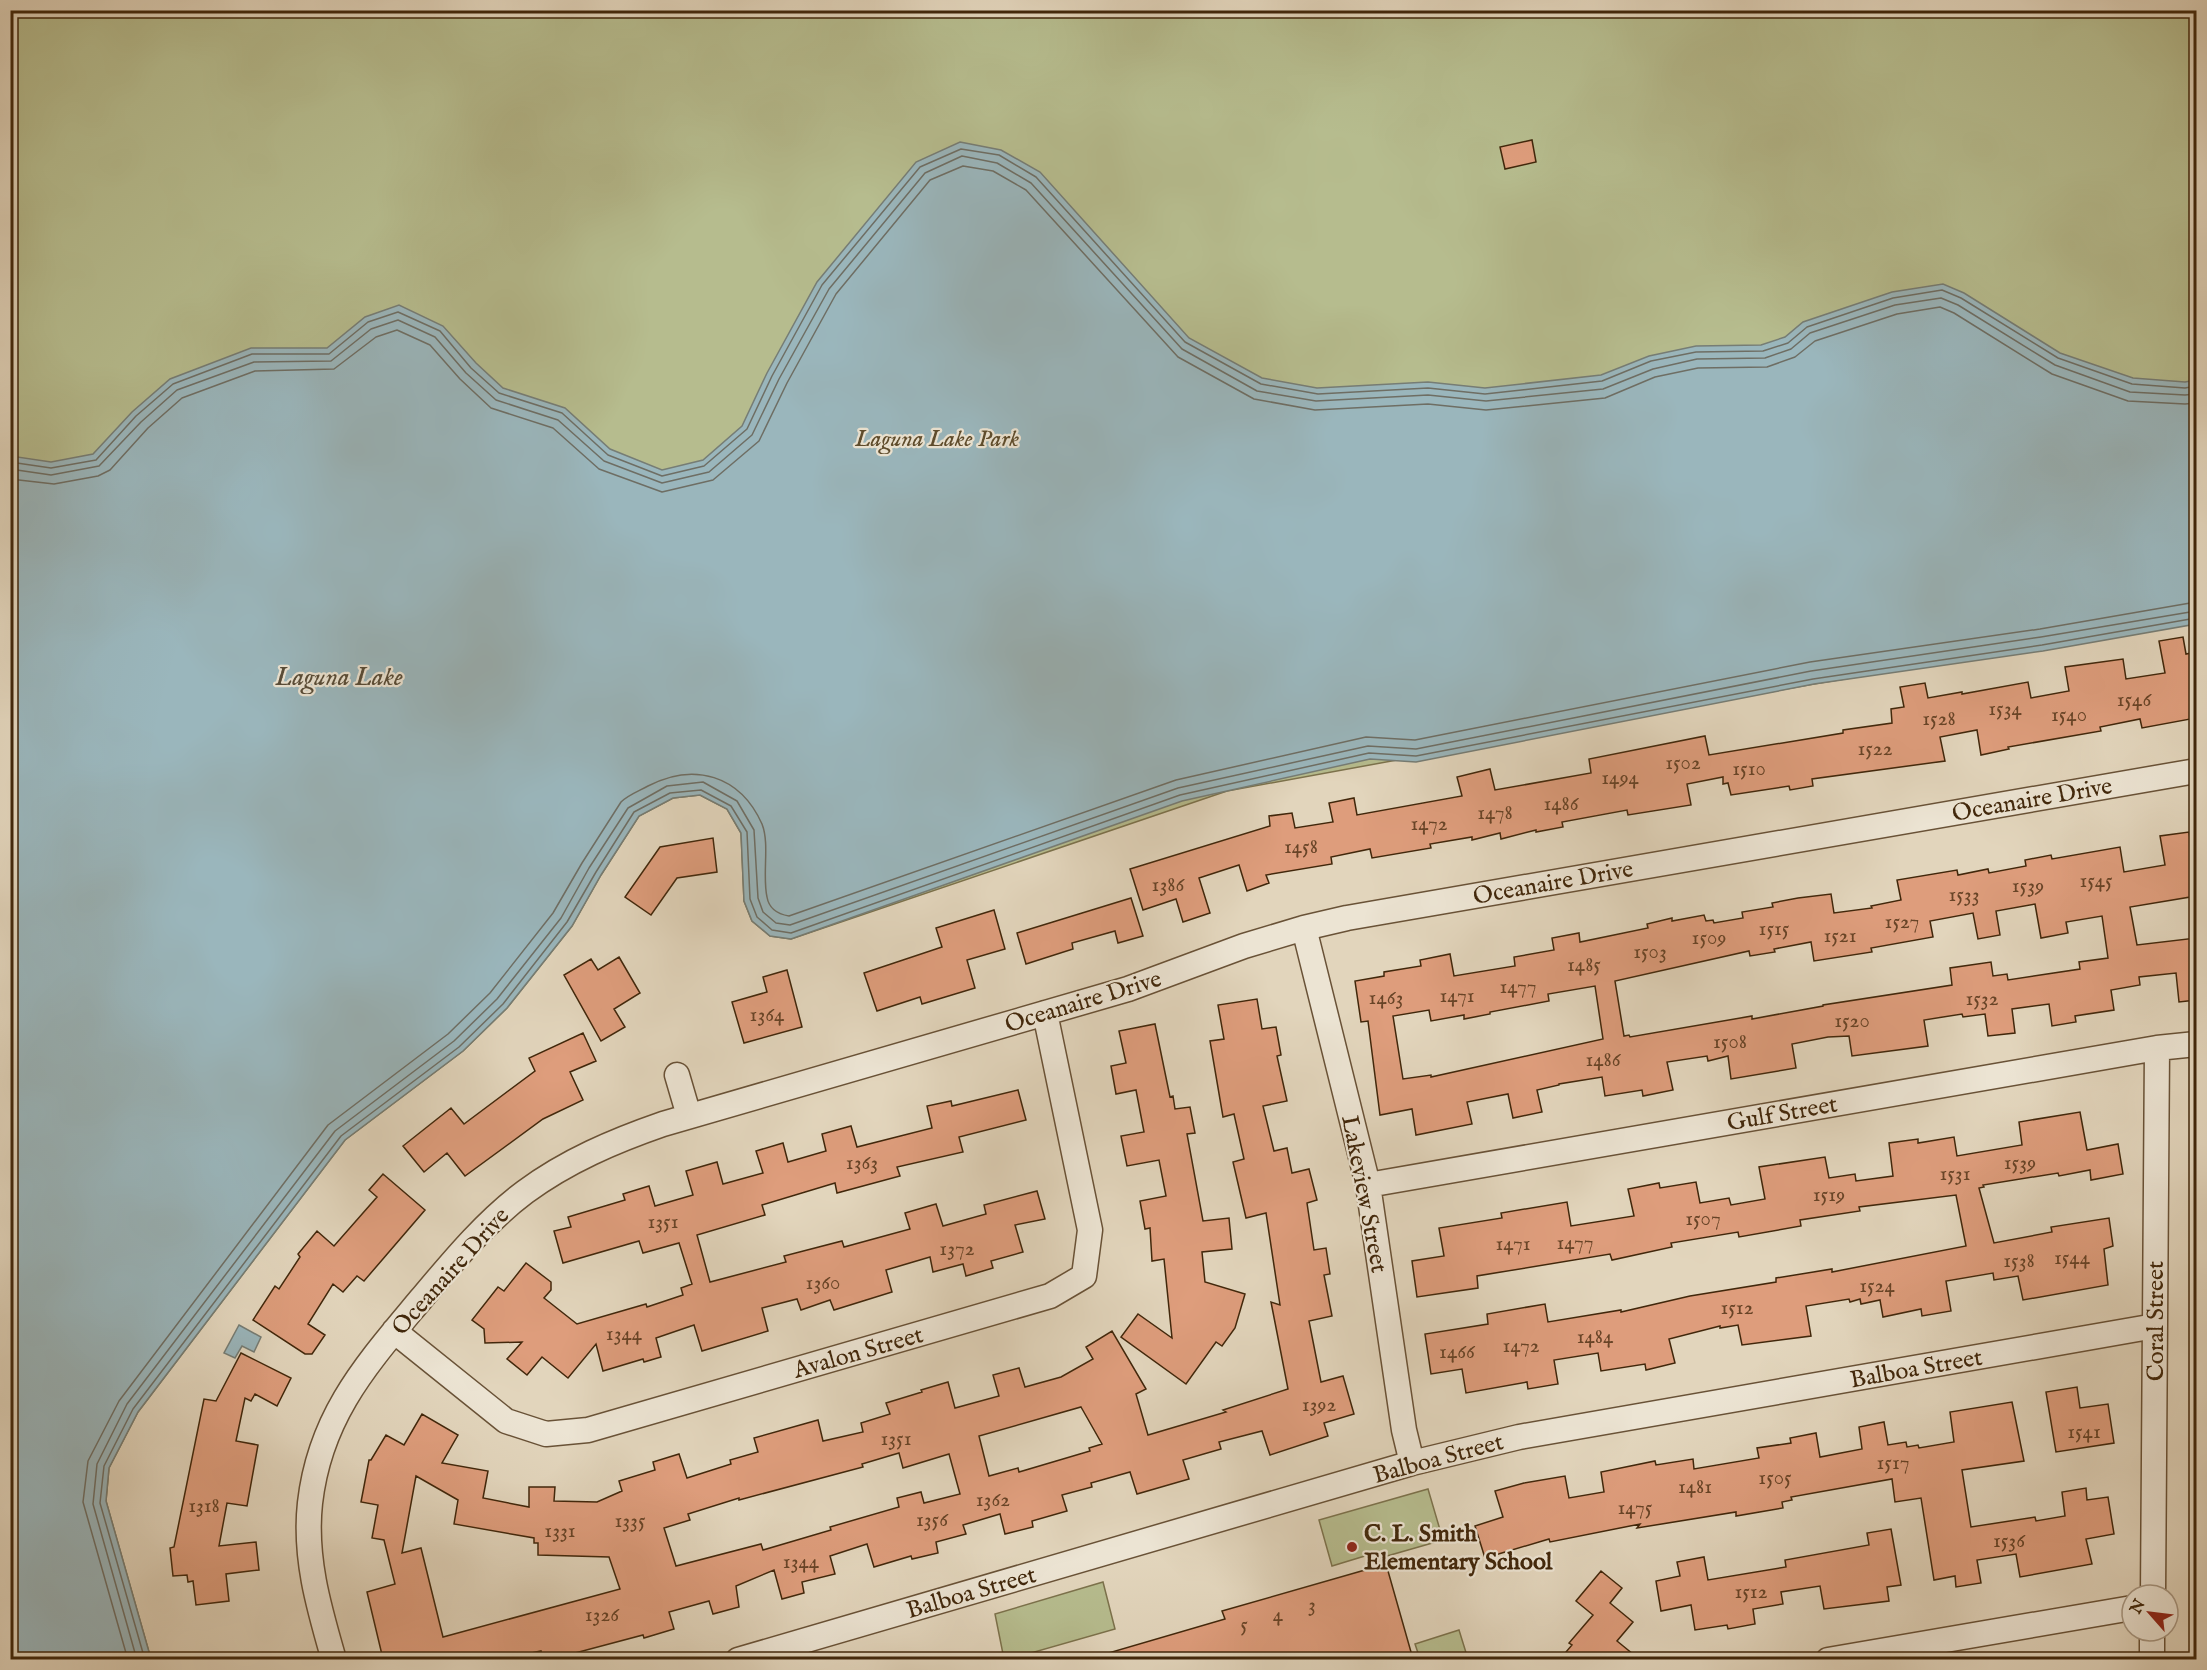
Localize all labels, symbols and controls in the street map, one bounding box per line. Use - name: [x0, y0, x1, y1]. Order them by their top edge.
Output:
- park label: Laguna Lake Park: [854, 424, 1019, 455]
- water label: Laguna Lake: [274, 661, 403, 695]
- house number: 1546: [2117, 687, 2152, 714]
- house number: 1534: [1988, 696, 2022, 723]
- house number: 1540: [2051, 702, 2087, 729]
- house number: 1528: [1922, 706, 1956, 733]
- house number: 1522: [1857, 736, 1893, 763]
- house number: 1502: [1665, 750, 1701, 777]
- house number: 1510: [1732, 756, 1766, 783]
- house number: 1494: [1601, 765, 1639, 792]
- street label: Oceanaire Drive: [1950, 771, 2115, 830]
- house number: 1486: [1543, 791, 1580, 818]
- house number: 1478: [1477, 800, 1513, 827]
- house number: 1472: [1410, 811, 1448, 838]
- house number: 1458: [1284, 834, 1318, 861]
- street label: Oceanaire Drive: [1471, 854, 1636, 913]
- house number: 1545: [2079, 868, 2113, 895]
- house number: 1386: [1152, 872, 1186, 899]
- house number: 1539: [2012, 873, 2044, 900]
- house number: 1533: [1948, 882, 1980, 909]
- house number: 1527: [1885, 909, 1919, 936]
- house number: 1515: [1759, 916, 1790, 943]
- house number: 1521: [1823, 923, 1857, 950]
- house number: 1509: [1692, 925, 1726, 952]
- house number: 1503: [1633, 939, 1667, 966]
- house number: 1485: [1567, 952, 1601, 979]
- street label: Oceanaire Drive: [1001, 964, 1165, 1041]
- house number: 1477: [1499, 974, 1537, 1001]
- house number: 1471: [1439, 983, 1475, 1010]
- house number: 1463: [1369, 985, 1403, 1012]
- house number: 1532: [1965, 986, 1999, 1013]
- house number: 1364: [750, 1002, 785, 1029]
- house number: 1520: [1834, 1008, 1870, 1035]
- house number: 1508: [1713, 1029, 1747, 1056]
- house number: 1486: [1585, 1047, 1622, 1074]
- street label: Gulf Street: [1725, 1090, 1840, 1139]
- street label: Lakeview Street: [1333, 1113, 1394, 1276]
- house number: 1363: [846, 1150, 878, 1177]
- house number: 1539: [2004, 1150, 2036, 1177]
- house number: 1531: [1939, 1161, 1971, 1188]
- house number: 1519: [1813, 1182, 1845, 1209]
- street label: Oceanaire Drive: [385, 1201, 517, 1343]
- house number: 1507: [1685, 1206, 1721, 1233]
- house number: 1351: [647, 1209, 679, 1236]
- house number: 1477: [1556, 1230, 1594, 1257]
- house number: 1471: [1495, 1231, 1531, 1258]
- house number: 1372: [939, 1236, 975, 1263]
- house number: 1544: [2054, 1245, 2091, 1272]
- house number: 1538: [2003, 1248, 2035, 1275]
- street label: Coral Street: [2141, 1261, 2172, 1381]
- house number: 1360: [806, 1270, 840, 1297]
- house number: 1524: [1859, 1273, 1895, 1300]
- house number: 1512: [1720, 1295, 1754, 1322]
- street label: Avalon Street: [789, 1320, 927, 1387]
- house number: 1344: [606, 1321, 643, 1348]
- house number: 1484: [1577, 1324, 1614, 1351]
- house number: 1472: [1502, 1333, 1540, 1360]
- house number: 1466: [1439, 1339, 1476, 1366]
- street label: Balboa Street: [1848, 1343, 1985, 1396]
- house number: 1392: [1302, 1392, 1336, 1419]
- house number: 1541: [2067, 1419, 2101, 1446]
- house number: 1351: [880, 1426, 912, 1453]
- street label: Balboa Street: [1370, 1427, 1507, 1492]
- house number: 1517: [1876, 1450, 1910, 1477]
- house number: 1505: [1758, 1465, 1792, 1492]
- house number: 1481: [1678, 1474, 1712, 1501]
- house number: 1362: [976, 1487, 1010, 1514]
- house number: 1318: [188, 1493, 220, 1520]
- house number: 1475: [1618, 1495, 1653, 1522]
- house number: 1356: [916, 1507, 949, 1534]
- house number: 1335: [614, 1508, 646, 1535]
- house number: 1331: [544, 1518, 576, 1545]
- place label: C. L. Smith Elementary School: [1364, 1519, 1553, 1578]
- house number: 1536: [1993, 1528, 2026, 1555]
- marker: C. L. Smith Elementary School: [1345, 1540, 1359, 1554]
- house number: 1344: [783, 1549, 820, 1576]
- street label: Balboa Street: [903, 1560, 1040, 1627]
- house number: 1512: [1734, 1579, 1768, 1606]
- north arrow: [2120, 1583, 2180, 1643]
- house number: 3: [1308, 1592, 1316, 1619]
- text: N: [2126, 1596, 2151, 1619]
- house number: 1326: [585, 1602, 620, 1629]
- house number: 4: [1273, 1602, 1284, 1629]
- house number: 5: [1240, 1612, 1248, 1639]

